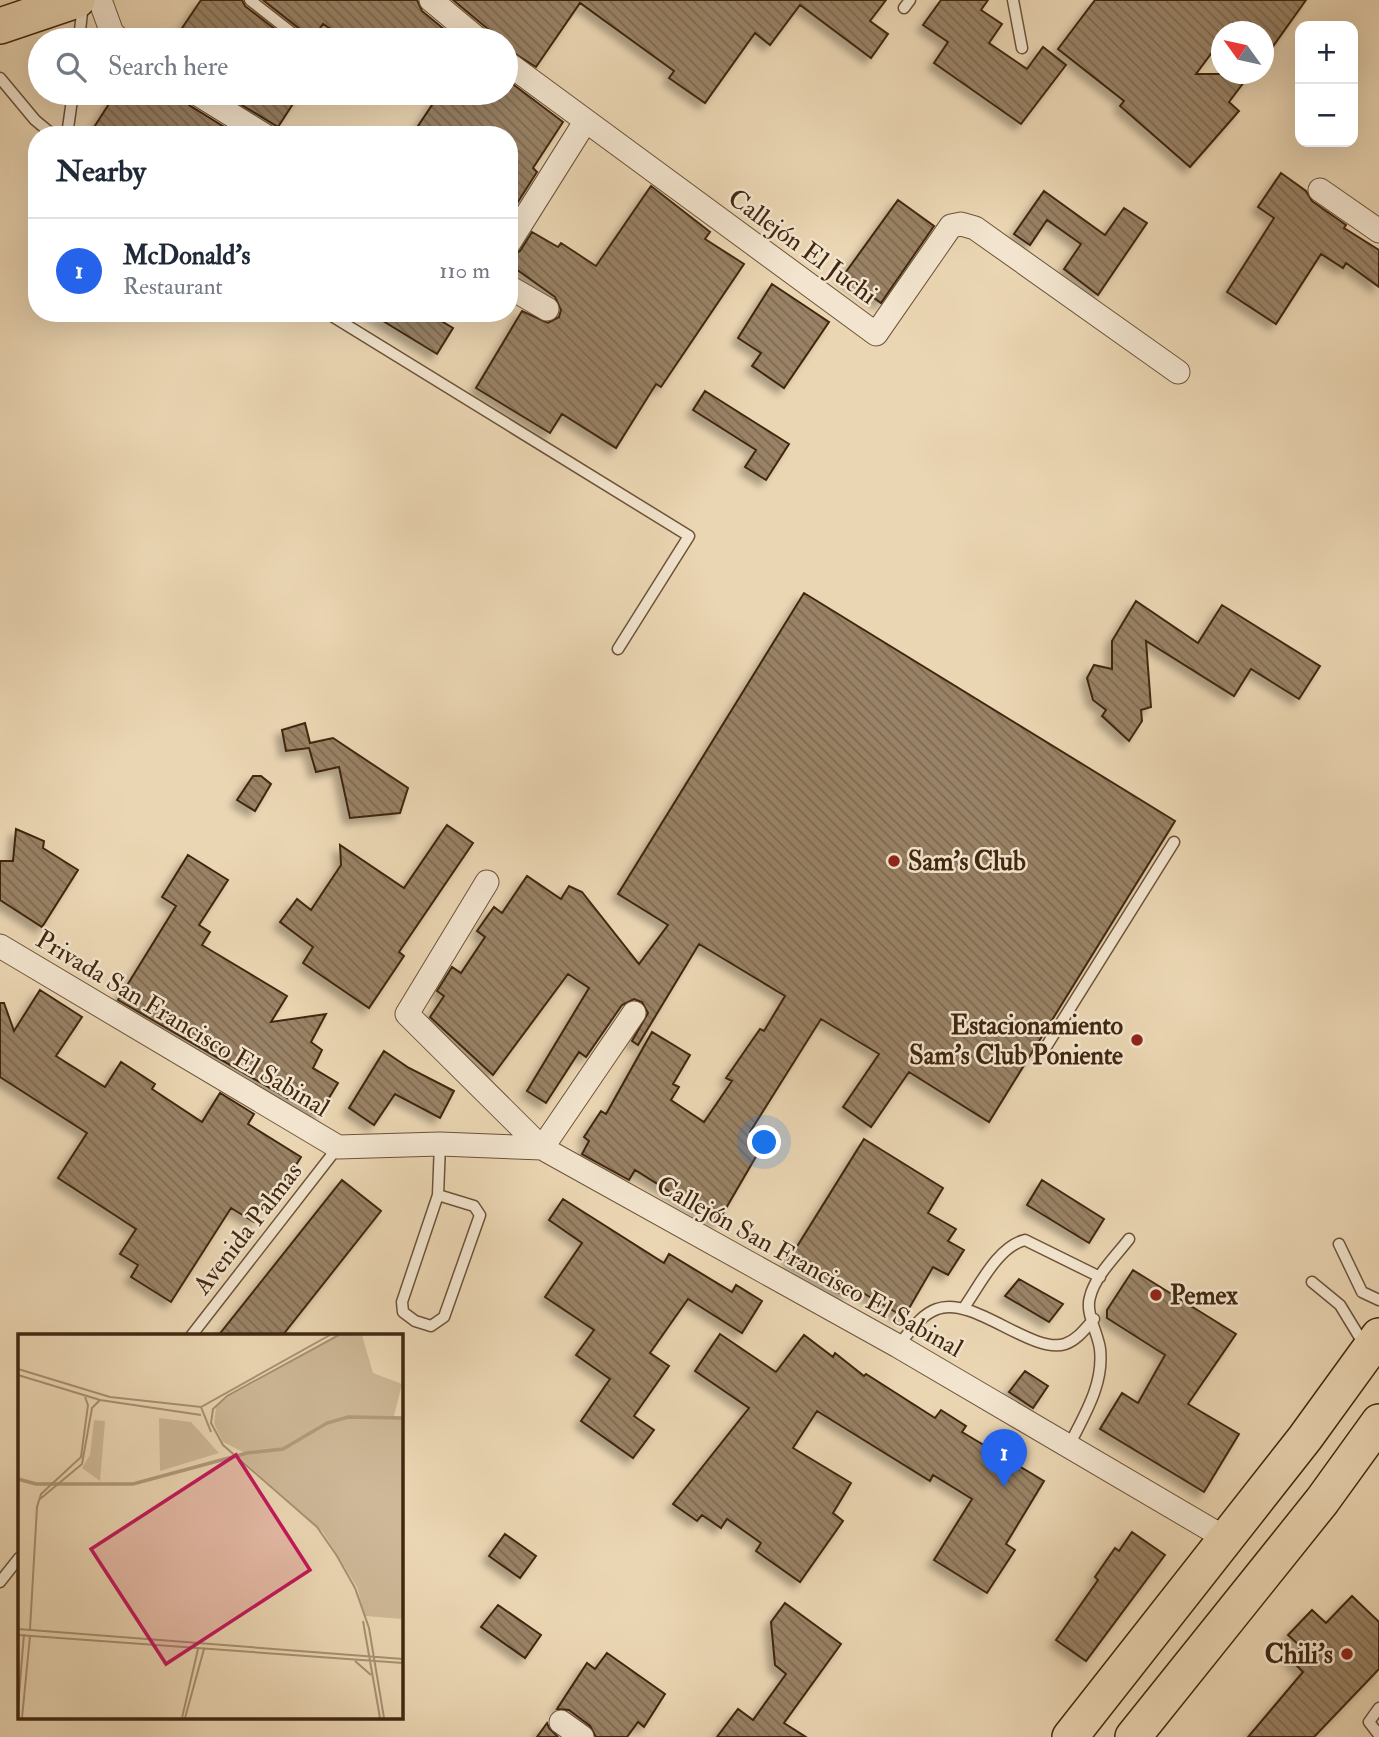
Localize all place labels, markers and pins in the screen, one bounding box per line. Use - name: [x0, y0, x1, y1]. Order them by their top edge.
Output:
- place label: Sam's Club: [908, 846, 1026, 878]
- marker: Sam's Club: [886, 853, 902, 869]
- place label: Estacionamiento Sam's Club Poniente: [909, 1010, 1123, 1072]
- marker: Estacionamiento Sam's Club Poniente: [1129, 1032, 1145, 1048]
- place label: Pemex: [1170, 1280, 1238, 1312]
- marker: Pemex: [1148, 1287, 1164, 1303]
- pin: 1: [981, 1429, 1027, 1487]
- place label: Chili's: [1265, 1639, 1333, 1671]
- marker: Chili's: [1339, 1646, 1355, 1662]

